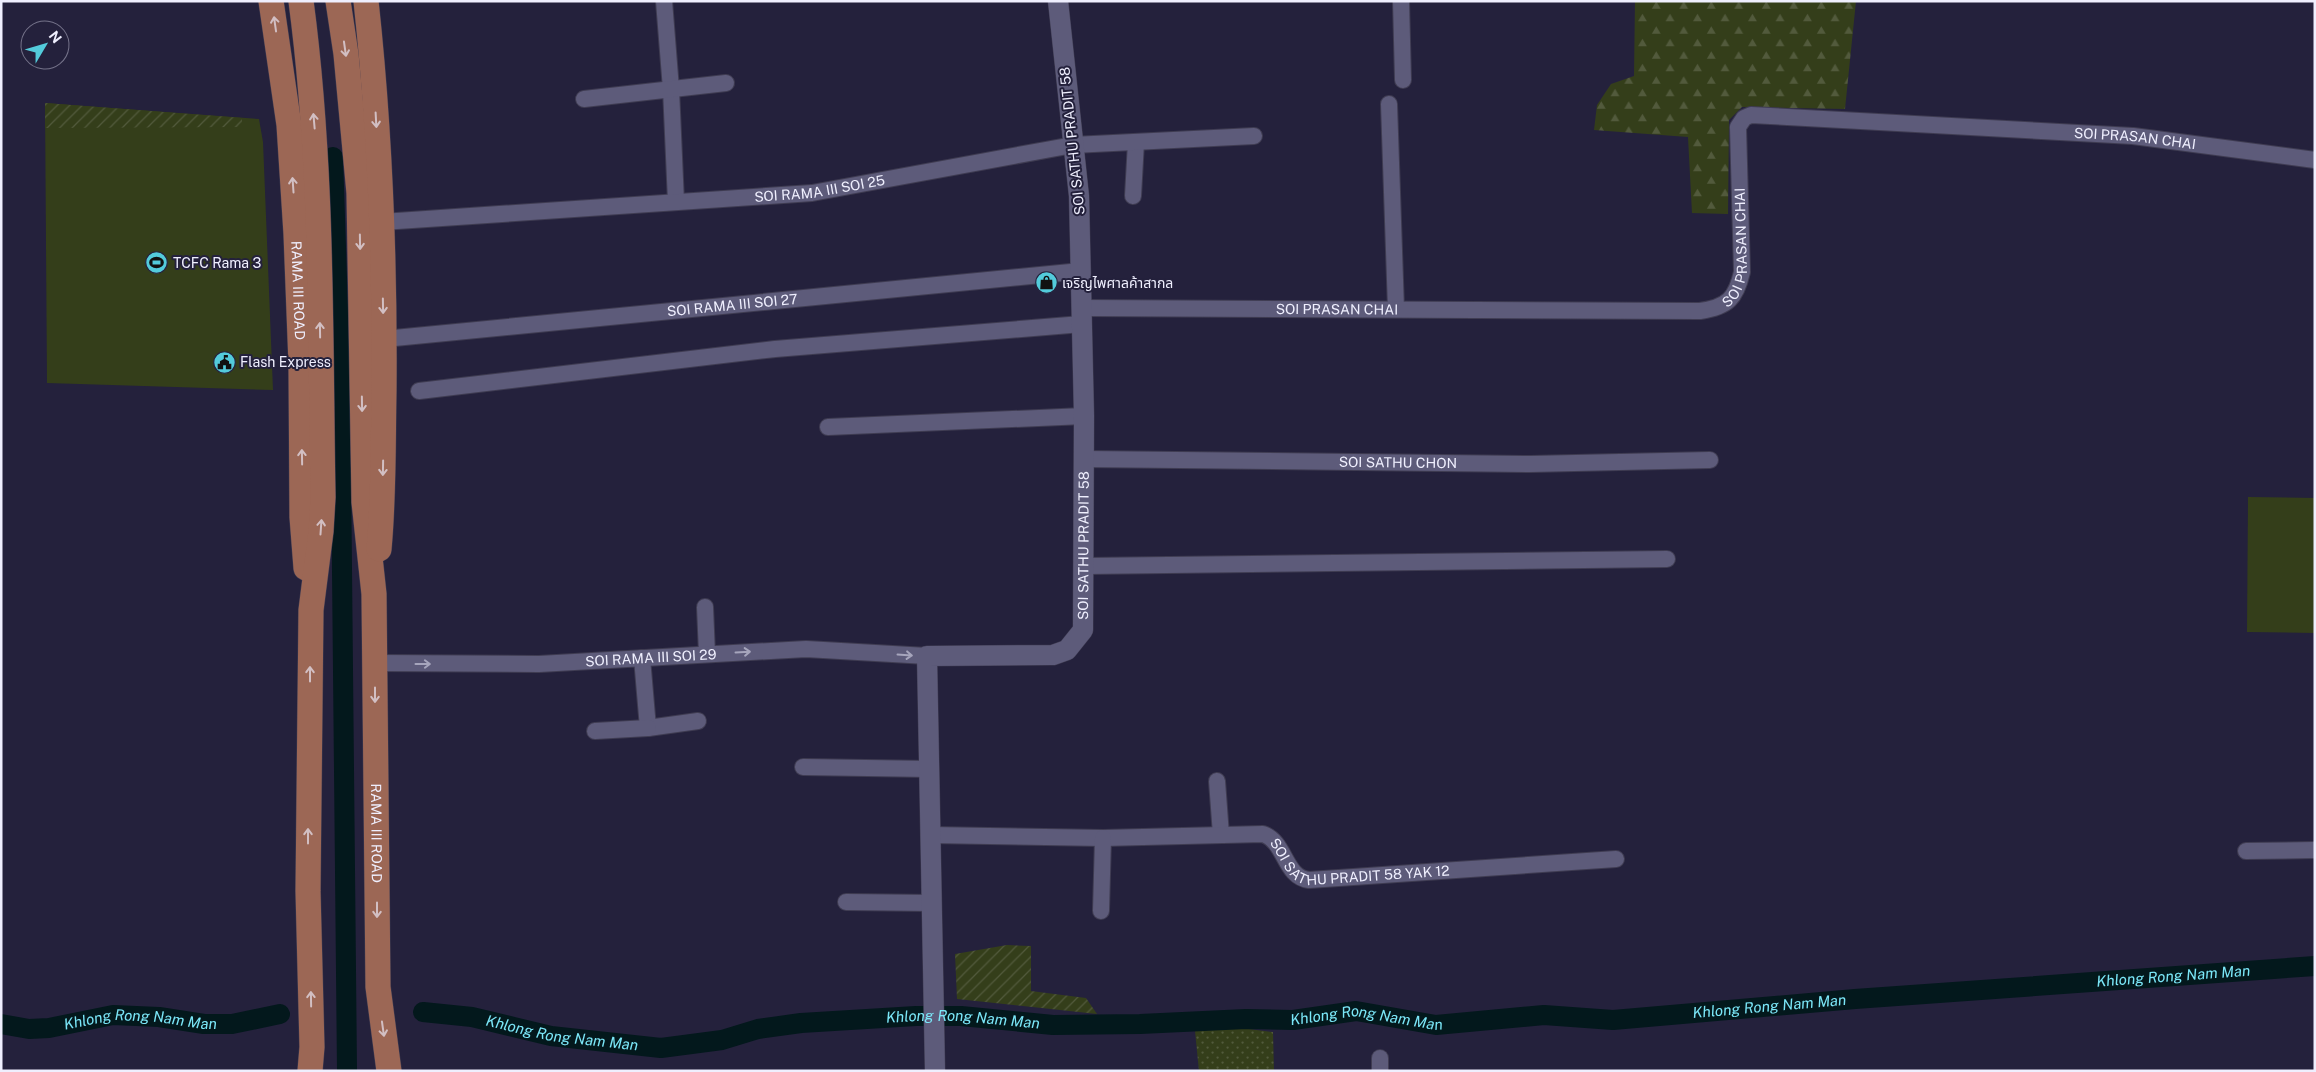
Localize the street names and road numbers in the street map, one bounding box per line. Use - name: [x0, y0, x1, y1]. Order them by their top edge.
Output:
- street label: SOI SATHU PRADIT 58: [1056, 66, 1088, 216]
- street label: SOI PRASAN CHAI: [2074, 125, 2197, 152]
- street label: SOI RAMA III SOI 25: [754, 172, 886, 205]
- street label: SOI PRASAN CHAI: [1719, 187, 1750, 310]
- street label: RAMA III ROAD: [288, 240, 308, 340]
- street label: SOI RAMA III SOI 27: [666, 291, 798, 319]
- street label: SOI PRASAN CHAI: [1276, 301, 1398, 318]
- street label: SOI SATHU CHON: [1339, 454, 1457, 471]
- street label: SOI SATHU PRADIT 58: [1075, 471, 1092, 620]
- street label: SOI RAMA III SOI 29: [585, 646, 717, 669]
- street label: RAMA III ROAD: [368, 783, 385, 883]
- street label: SOI SATHU PRADIT 58 YAK 12: [1267, 835, 1450, 888]

